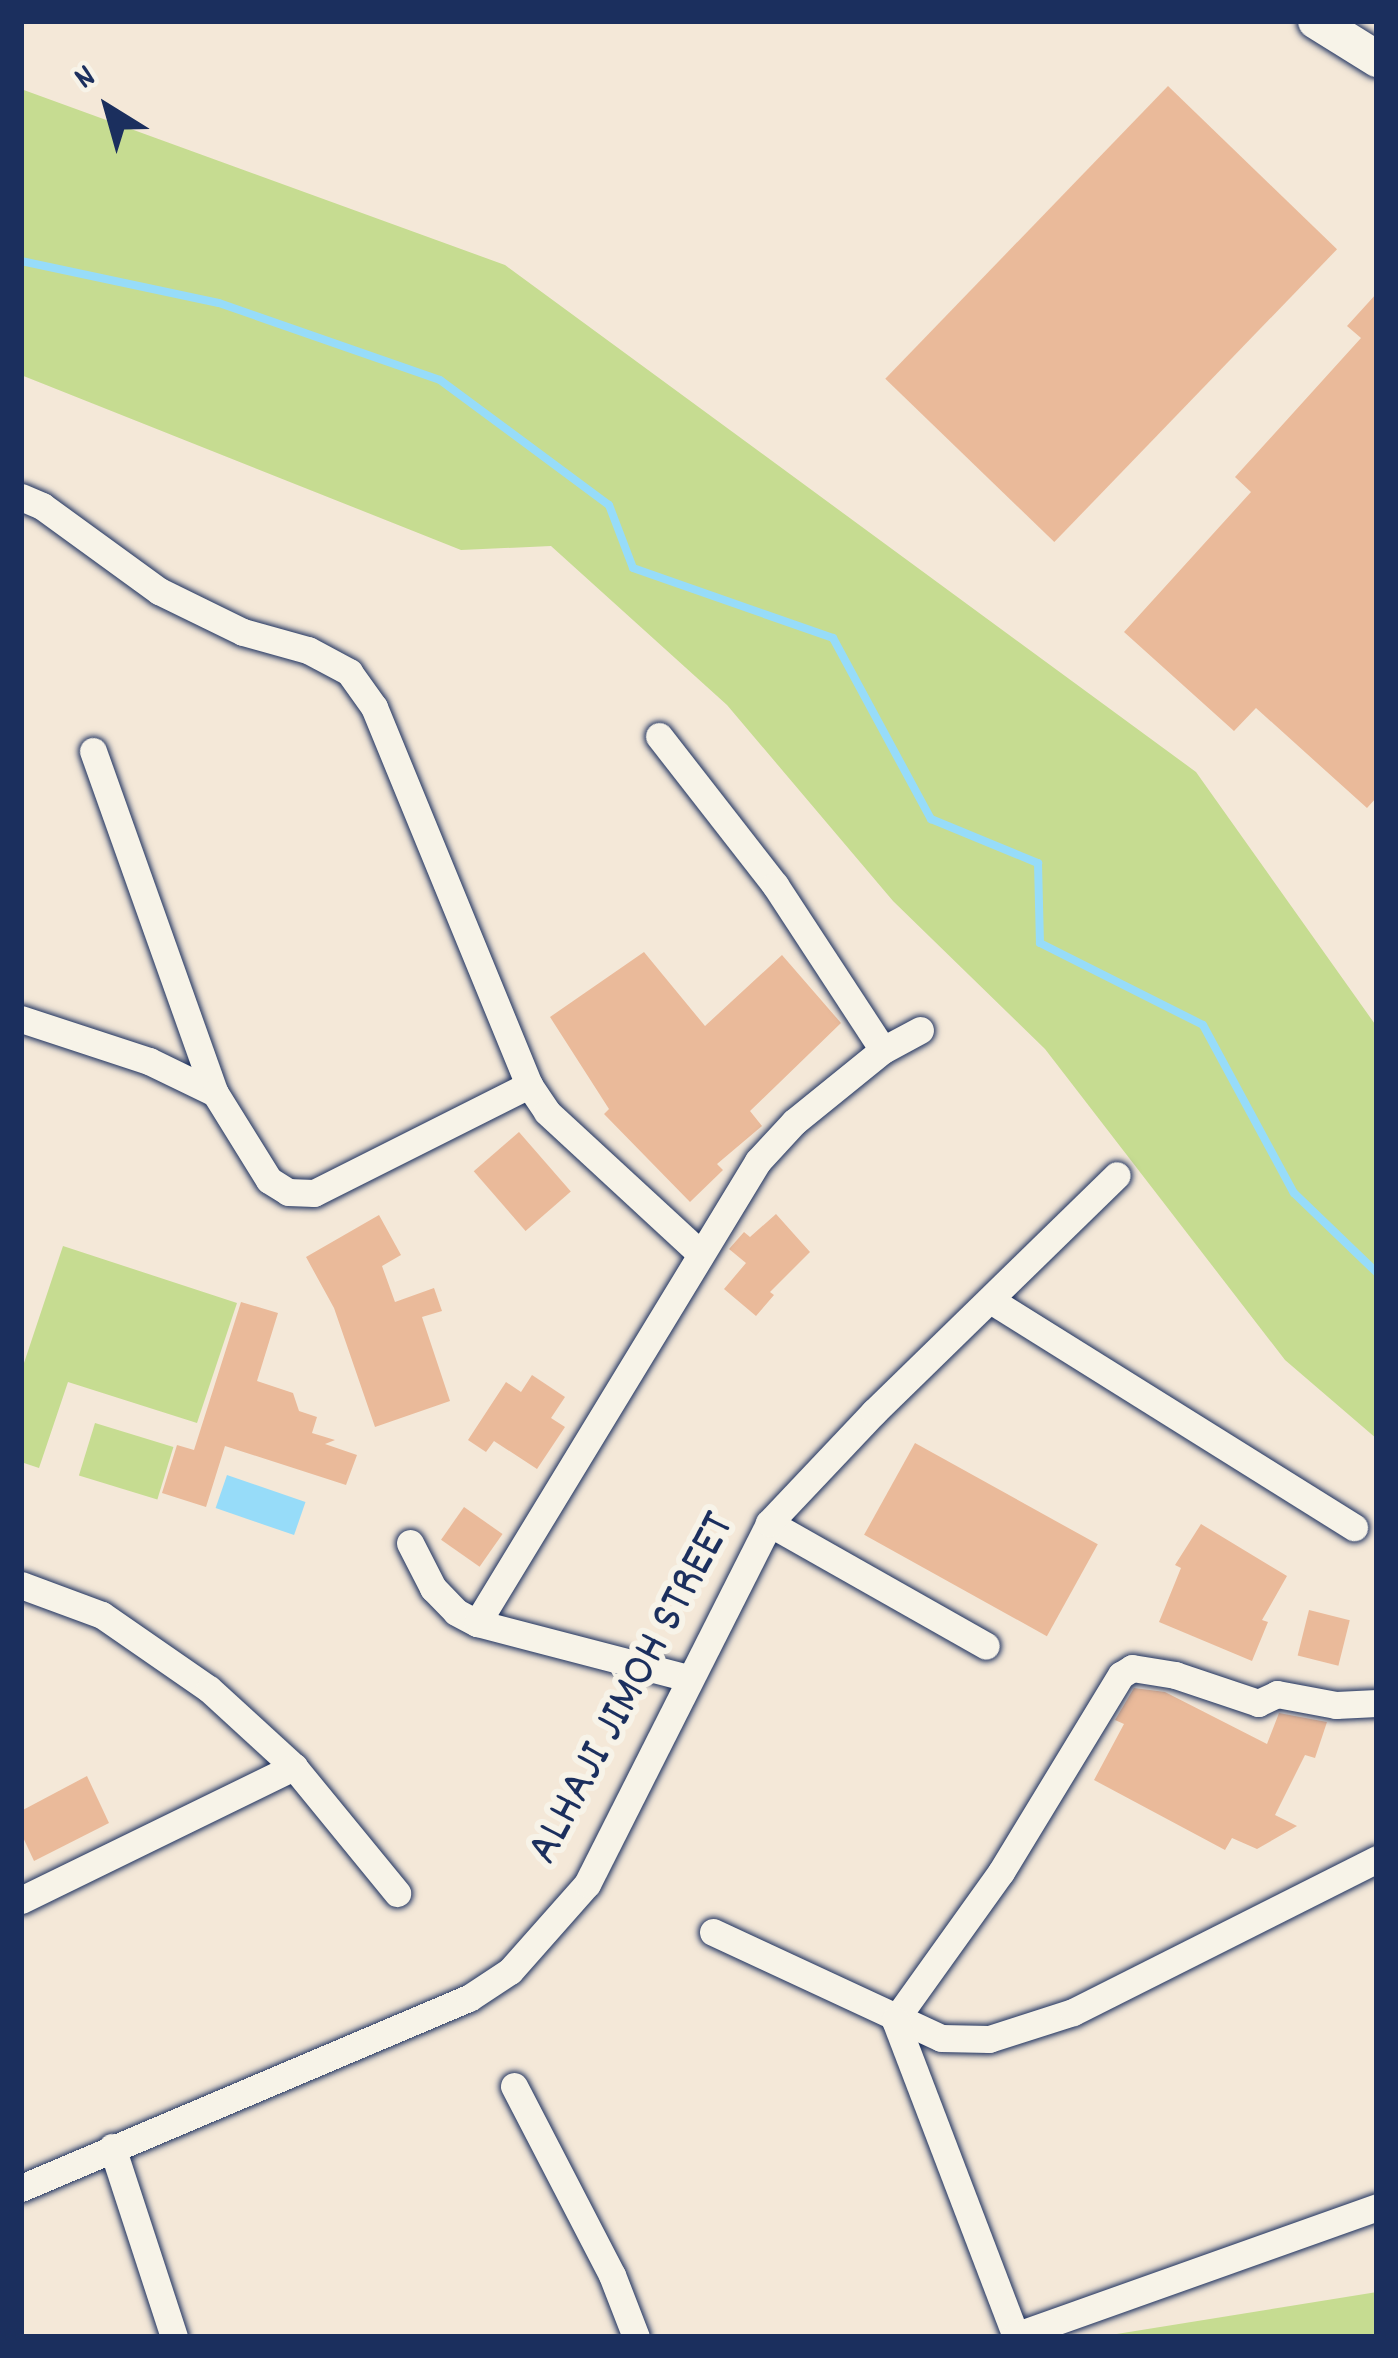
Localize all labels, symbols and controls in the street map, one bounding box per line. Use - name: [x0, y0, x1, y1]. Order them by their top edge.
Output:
- north arrow: [48, 48, 168, 168]
- text: N: [65, 55, 107, 103]
- street label: ALHAJI JIMOH STREET: [516, 1503, 750, 1875]

